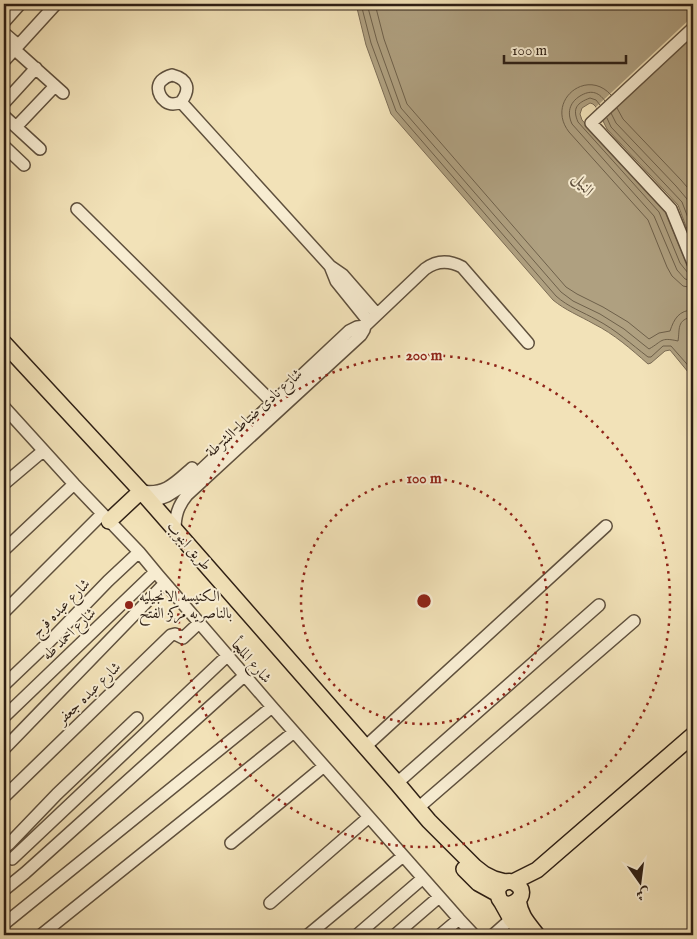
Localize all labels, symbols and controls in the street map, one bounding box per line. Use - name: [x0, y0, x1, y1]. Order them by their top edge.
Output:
- scale bar: [504, 32, 627, 64]
- text: 100 m: [512, 41, 548, 60]
- water label: النيل: [568, 169, 598, 201]
- text: 200 m: [406, 346, 443, 365]
- street label: شارع نادى ضباط الشرطة: [202, 364, 308, 464]
- text: 100 m: [406, 469, 442, 488]
- street label: طريق ابنوب: [162, 517, 216, 575]
- street label: شارع عبده فرج: [28, 575, 97, 644]
- place label: الكنيسه الانجيليه بالناصريه مركز الفتح: [139, 587, 232, 627]
- centre of rings: [415, 592, 433, 610]
- marker: الكنيسه الانجيليه بالناصريه مركز الفتح: [123, 599, 135, 611]
- street label: شارع احمد طه: [38, 604, 102, 667]
- street label: شارع الملجأ: [224, 633, 277, 689]
- street label: شارع عبده جعفر: [51, 658, 127, 732]
- north arrow: [614, 856, 664, 906]
- text: ش: [634, 883, 652, 904]

